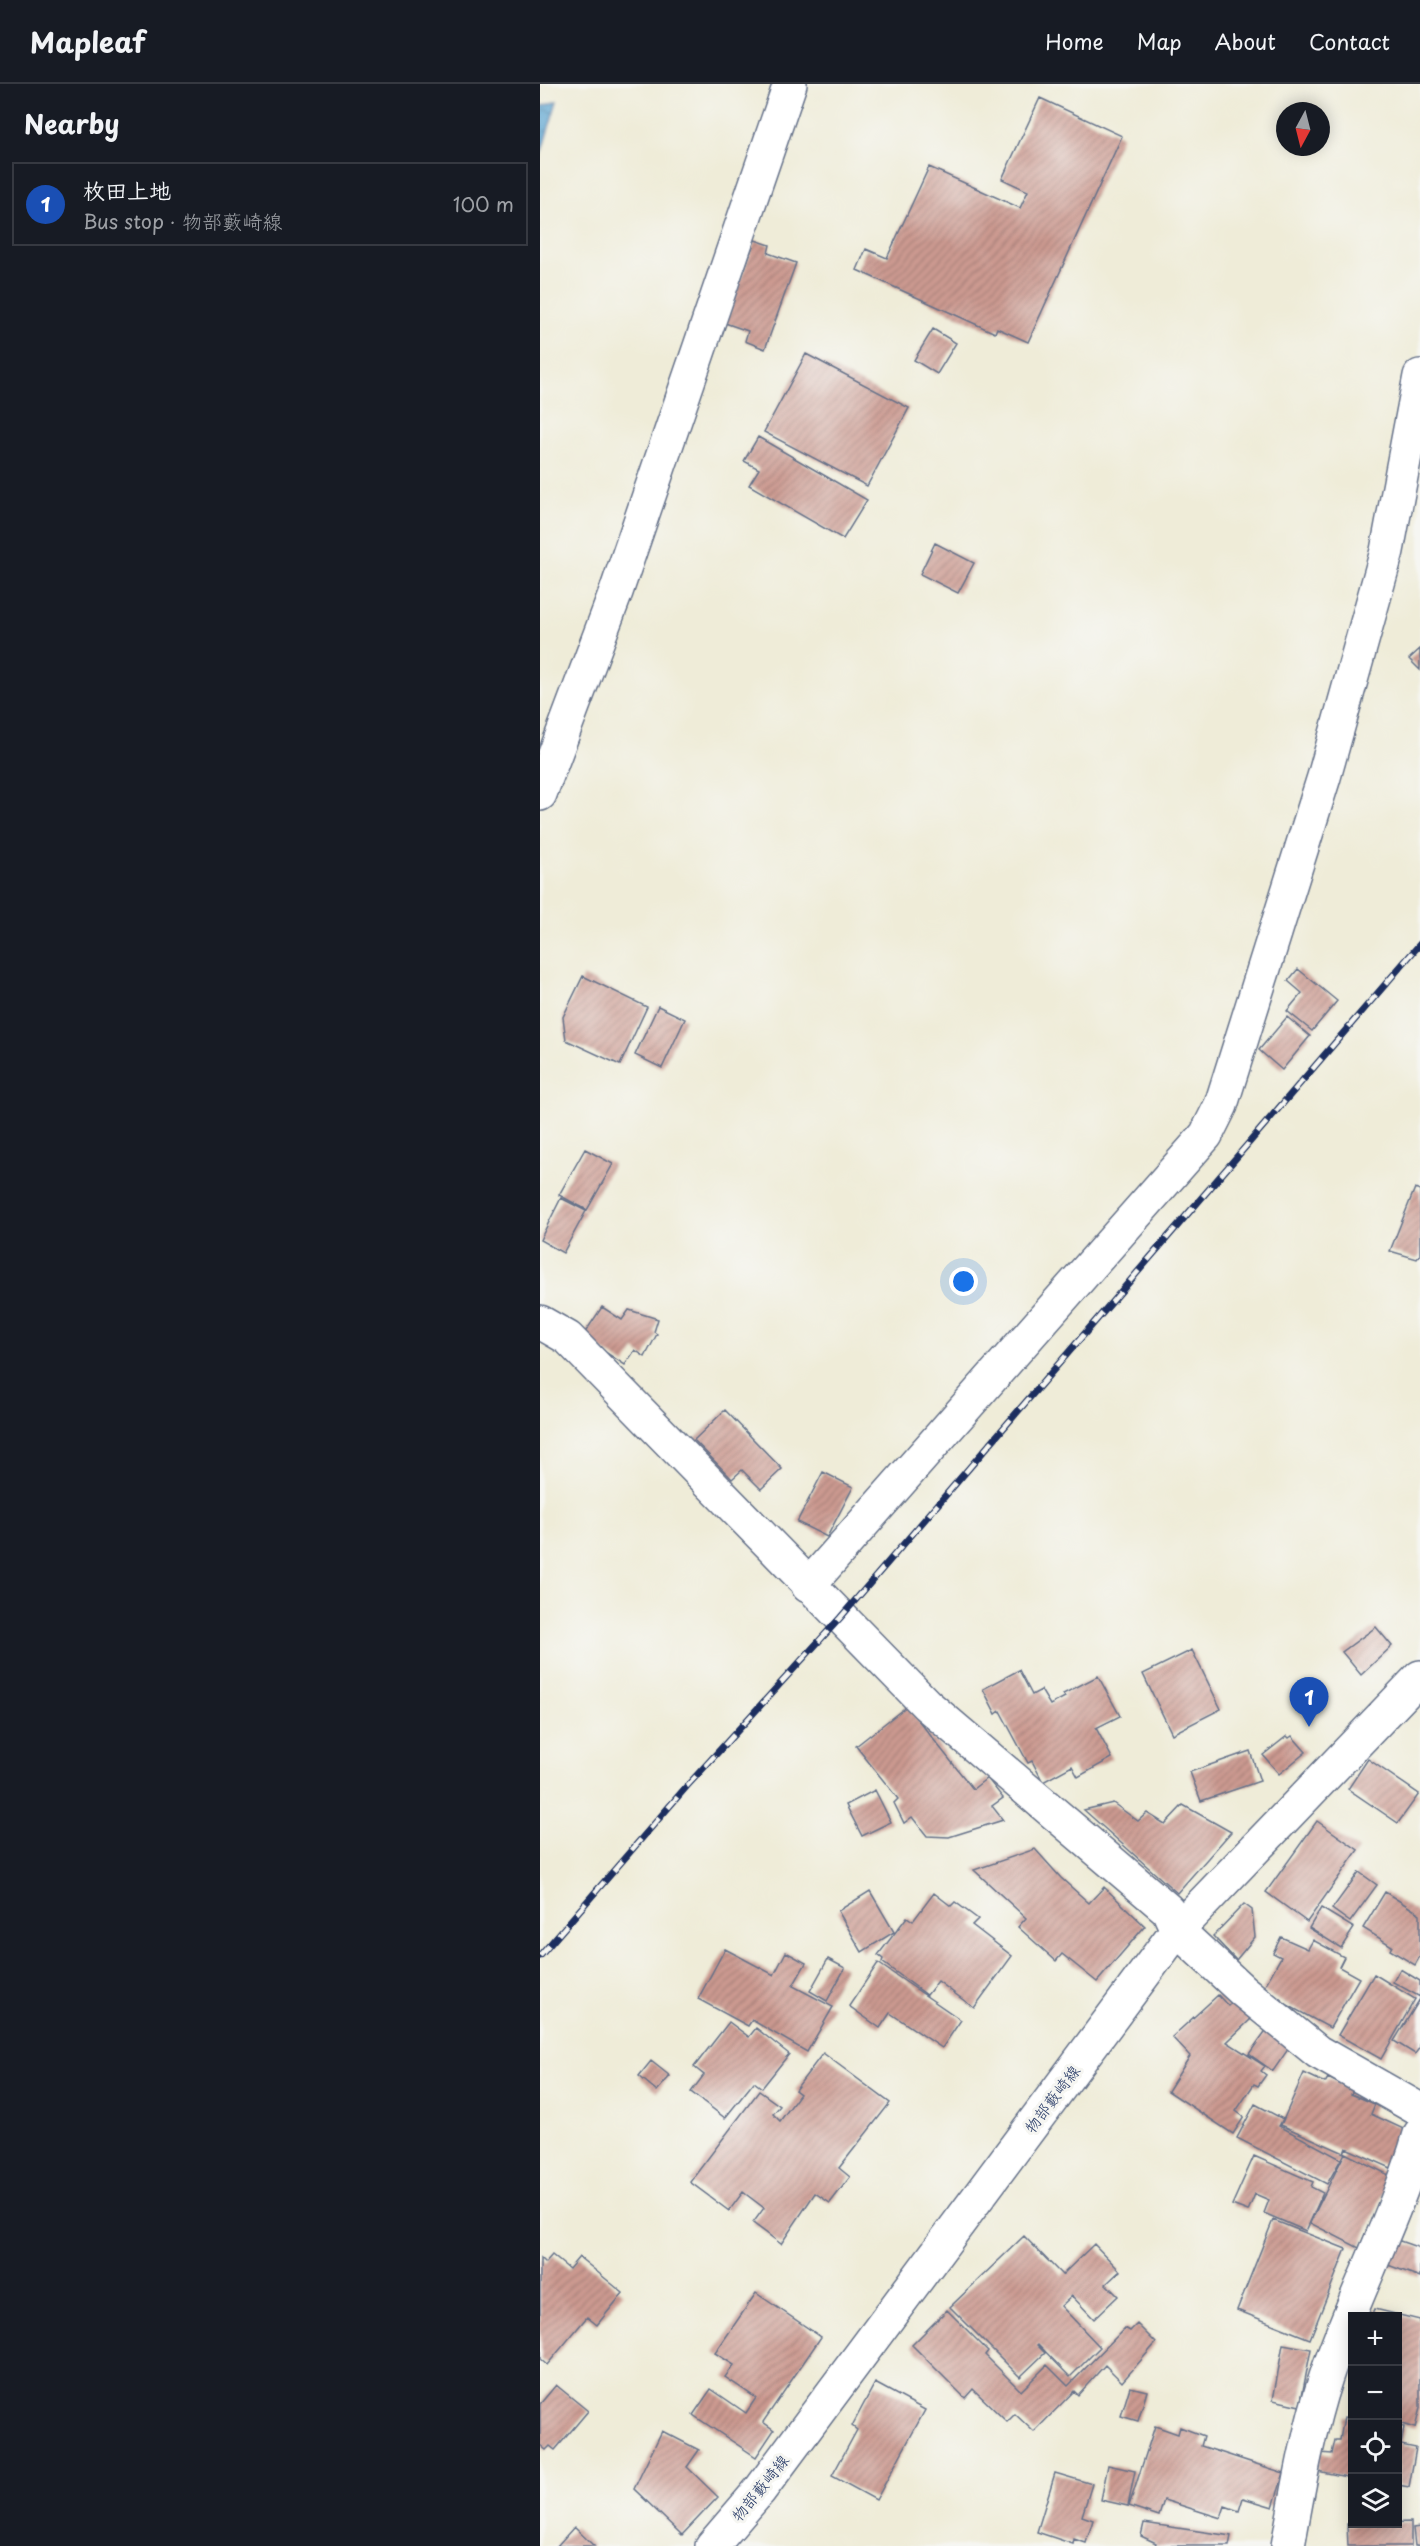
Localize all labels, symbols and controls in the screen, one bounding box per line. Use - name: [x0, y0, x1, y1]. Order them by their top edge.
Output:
- text: Mapleaf: [30, 20, 146, 63]
- text: Home: [1045, 25, 1104, 57]
- text: Map: [1137, 25, 1182, 57]
- text: About: [1215, 25, 1276, 57]
- text: Contact: [1309, 25, 1390, 57]
- north arrow: [1276, 102, 1330, 156]
- text: Nearby: [24, 104, 119, 143]
- text: 枚田上地: [83, 173, 171, 206]
- text: 1: [41, 189, 50, 219]
- text: 100 m: [453, 189, 514, 219]
- text: Bus stop · 物部藪崎線: [83, 206, 282, 236]
- your location: [949, 1267, 978, 1296]
- pin: 1: [1290, 1678, 1328, 1727]
- street label: 物部藪崎線: [1018, 2059, 1085, 2138]
- map controls: [1348, 2312, 1402, 2528]
- button: +: [1348, 2312, 1402, 2366]
- button: −: [1348, 2366, 1402, 2420]
- button: locate: [1348, 2420, 1402, 2474]
- street label: 物部藪崎線: [725, 2449, 794, 2526]
- button: layers: [1348, 2474, 1402, 2528]

